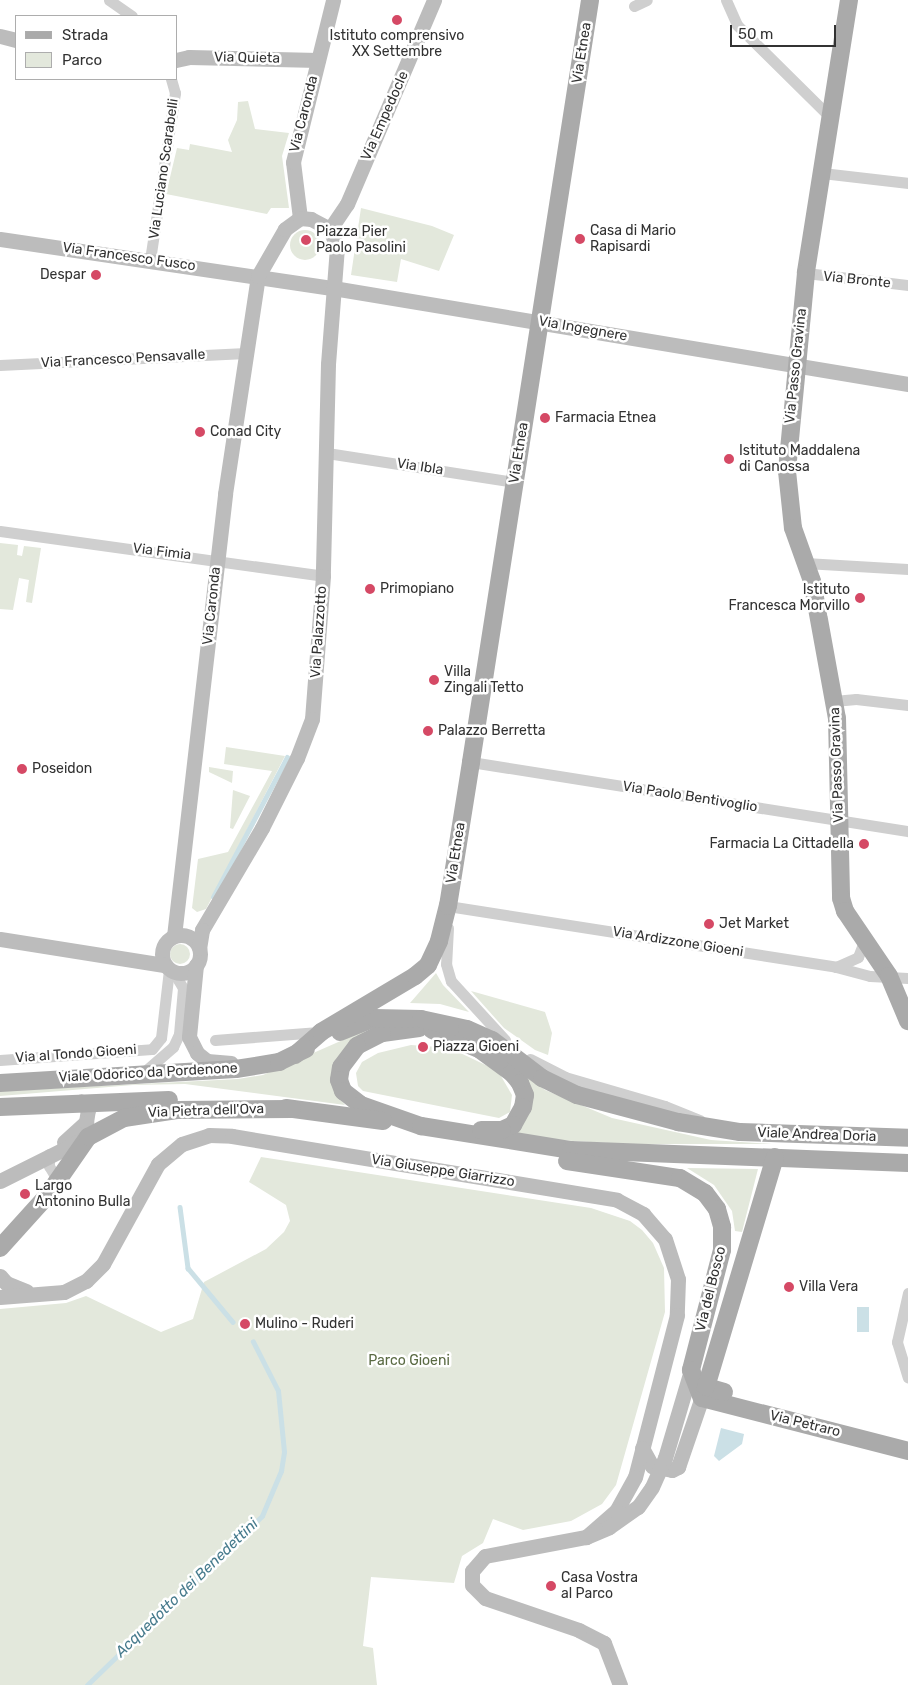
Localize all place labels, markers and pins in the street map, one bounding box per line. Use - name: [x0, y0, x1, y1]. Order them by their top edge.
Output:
- marker: Istituto comprensivo XX Settembre: [391, 14, 403, 26]
- place label: Istituto comprensivo XX Settembre: [330, 28, 464, 60]
- place label: Casa di Mario Rapisardi: [590, 223, 676, 256]
- place label: Piazza Pier Paolo Pasolini: [316, 224, 406, 256]
- marker: Casa di Mario Rapisardi: [574, 233, 586, 245]
- marker: Piazza Pier Paolo Pasolini: [300, 234, 312, 246]
- place label: Despar: [40, 267, 86, 283]
- marker: Despar: [90, 269, 102, 281]
- place label: Farmacia Etnea: [555, 410, 656, 426]
- marker: Farmacia Etnea: [539, 412, 551, 424]
- place label: Conad City: [210, 424, 281, 440]
- marker: Conad City: [194, 426, 206, 438]
- place label: Istituto Maddalena di Canossa: [739, 443, 860, 476]
- marker: Istituto Maddalena di Canossa: [723, 453, 735, 465]
- place label: Primopiano: [380, 581, 454, 597]
- place label: Istituto Francesca Morvillo: [729, 582, 850, 614]
- marker: Primopiano: [364, 583, 376, 595]
- marker: Istituto Francesca Morvillo: [854, 592, 866, 604]
- place label: Villa Zingali Tetto: [444, 664, 524, 696]
- marker: Villa Zingali Tetto: [428, 674, 440, 686]
- place label: Palazzo Berretta: [438, 723, 546, 739]
- marker: Palazzo Berretta: [422, 725, 434, 737]
- place label: Poseidon: [32, 761, 92, 777]
- marker: Poseidon: [16, 763, 28, 775]
- place label: Farmacia La Cittadella: [710, 836, 854, 852]
- marker: Farmacia La Cittadella: [858, 838, 870, 850]
- place label: Jet Market: [719, 916, 789, 932]
- marker: Jet Market: [703, 918, 715, 930]
- place label: Piazza Gioeni: [433, 1039, 519, 1055]
- marker: Piazza Gioeni: [417, 1041, 429, 1053]
- place label: Largo Antonino Bulla: [35, 1178, 130, 1210]
- marker: Largo Antonino Bulla: [19, 1188, 31, 1200]
- place label: Villa Vera: [799, 1279, 859, 1295]
- marker: Villa Vera: [783, 1281, 795, 1293]
- place label: Mulino - Ruderi: [255, 1316, 354, 1332]
- marker: Mulino - Ruderi: [239, 1318, 251, 1330]
- place label: Casa Vostra al Parco: [561, 1570, 638, 1602]
- marker: Casa Vostra al Parco: [545, 1580, 557, 1592]

